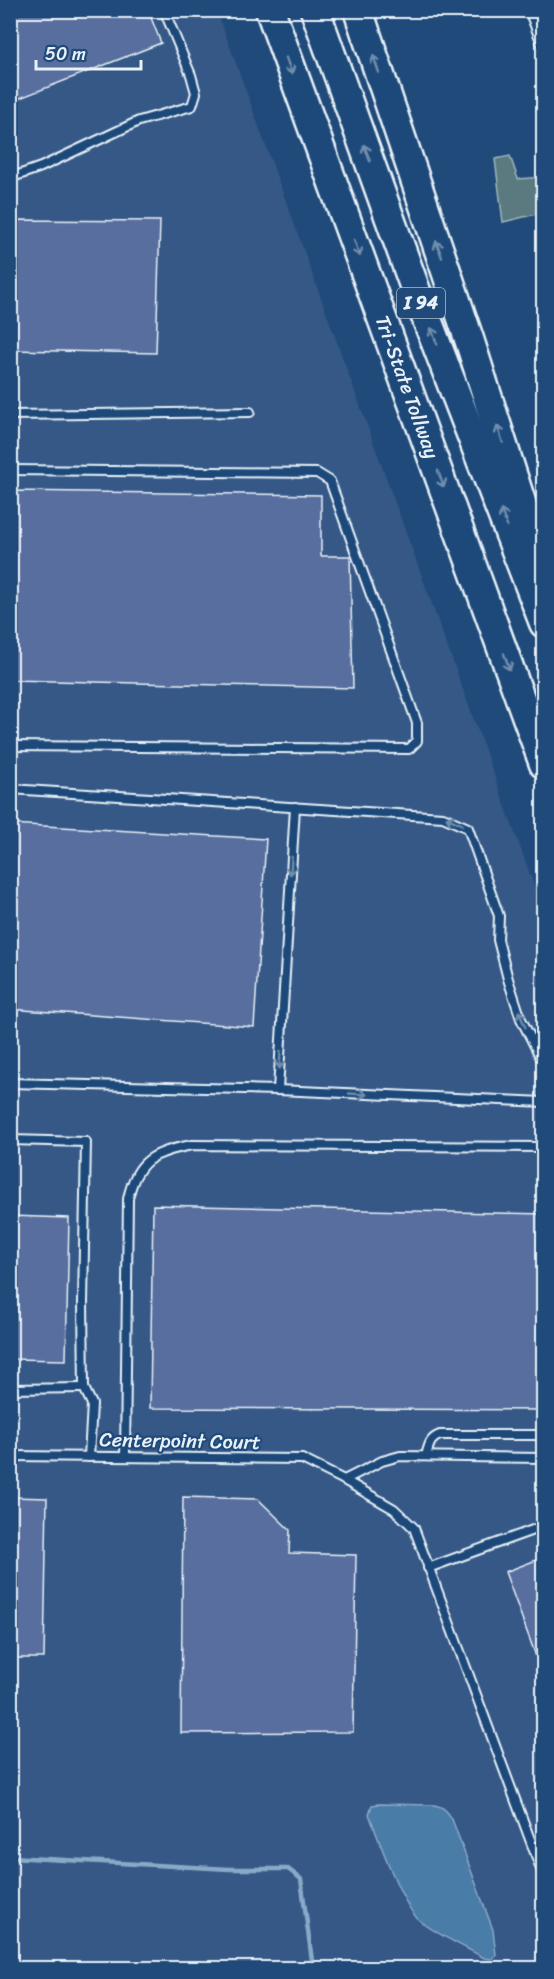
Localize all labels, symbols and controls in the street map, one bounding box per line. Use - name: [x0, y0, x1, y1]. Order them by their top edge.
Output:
- scale bar: [36, 33, 141, 71]
- text: 50 m: [45, 38, 86, 70]
- one-way arrow: [370, 55, 381, 74]
- one-way arrow: [285, 56, 296, 75]
- one-way arrow: [361, 144, 372, 163]
- one-way arrow: [352, 239, 363, 257]
- one-way arrow: [432, 240, 443, 258]
- road number: I 94: [397, 288, 445, 318]
- street label: Tri-State Tollway: [365, 310, 449, 464]
- one-way arrow: [427, 327, 438, 346]
- one-way arrow: [493, 425, 504, 444]
- one-way arrow: [436, 469, 447, 488]
- one-way arrow: [497, 509, 508, 528]
- one-way arrow: [503, 652, 514, 671]
- one-way arrow: [446, 815, 464, 827]
- one-way arrow: [286, 855, 297, 875]
- one-way arrow: [516, 1011, 527, 1029]
- one-way arrow: [274, 1050, 285, 1070]
- one-way arrow: [347, 1089, 367, 1100]
- street label: Centerpoint Court: [99, 1422, 261, 1460]

